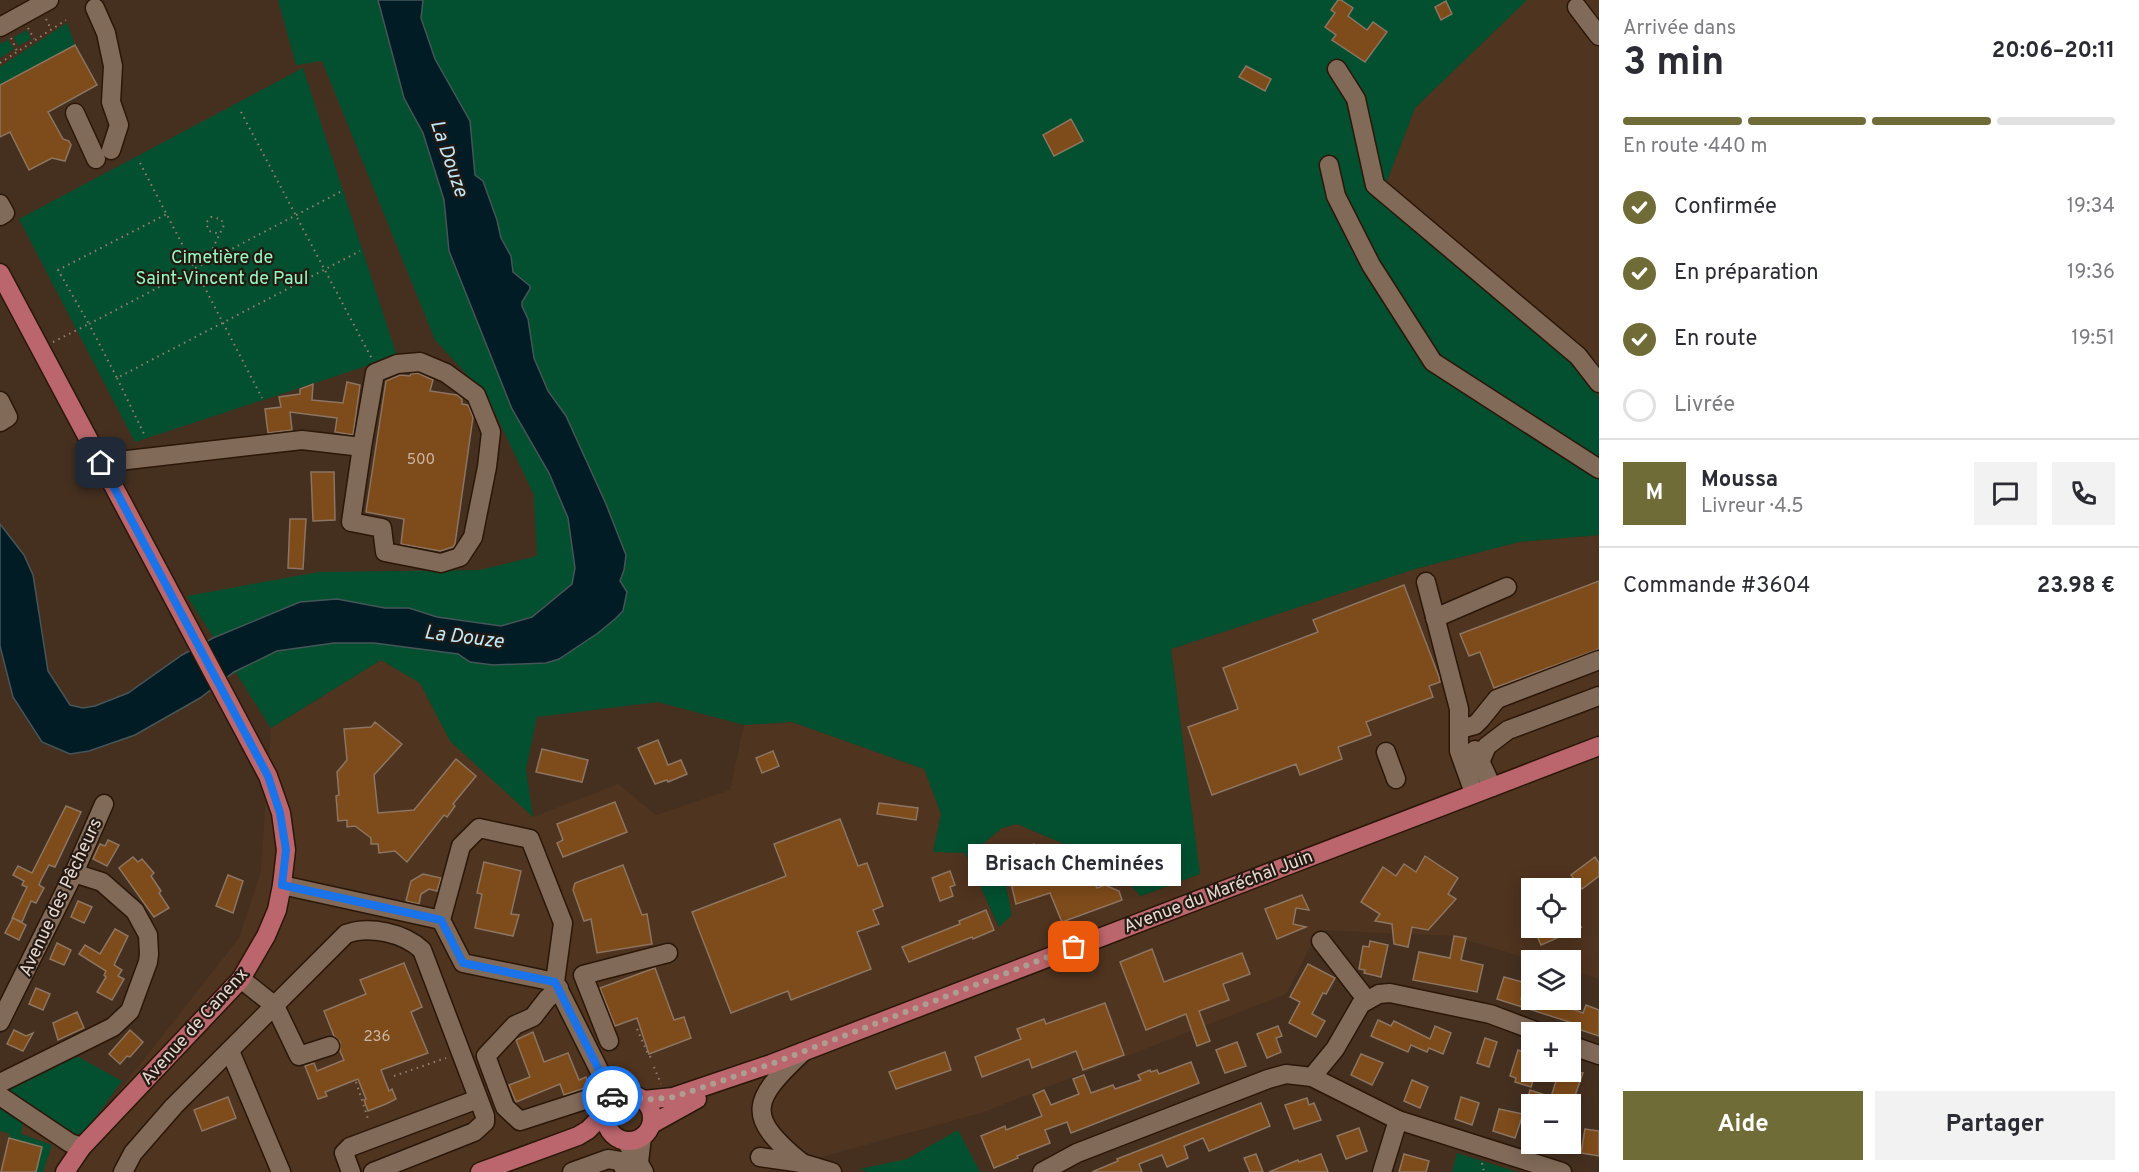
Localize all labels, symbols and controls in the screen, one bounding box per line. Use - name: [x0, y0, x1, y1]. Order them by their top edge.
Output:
- text: Arrivée dans: [1623, 16, 1736, 42]
- text: 20:06–20:11: [1992, 38, 2115, 65]
- text: 3 min: [1623, 40, 1724, 89]
- water label: La Douze: [423, 117, 474, 201]
- text: En route · 440 m: [1623, 134, 1767, 160]
- icon: check: [1623, 191, 1656, 224]
- text: Confirmée: [1674, 194, 1777, 221]
- text: 19:34: [2067, 194, 2115, 220]
- park label: Cimetière de Saint-Vincent de Paul: [136, 247, 308, 291]
- icon: check: [1623, 257, 1656, 290]
- text: En préparation: [1674, 260, 1819, 287]
- text: 19:36: [2067, 260, 2115, 286]
- icon: check: [1623, 323, 1656, 356]
- text: En route: [1674, 326, 1757, 353]
- text: 19:51: [2071, 326, 2115, 352]
- text: Livrée: [1674, 392, 1735, 419]
- pin: [75, 437, 126, 488]
- icon: home: [84, 446, 117, 479]
- house number: 500: [407, 451, 435, 470]
- button: chat: [1974, 462, 2037, 525]
- button: phone: [2052, 462, 2115, 525]
- text: Moussa: [1701, 467, 1778, 494]
- text: M: [1646, 480, 1663, 507]
- text: Livreur · 4.5: [1701, 494, 1804, 520]
- text: Commande #3604: [1623, 573, 1810, 600]
- text: 23.98 €: [2037, 573, 2115, 600]
- water label: La Douze: [423, 620, 506, 656]
- street label: Avenue des Pêcheurs: [15, 815, 108, 980]
- callout: Brisach Cheminées: [968, 845, 1180, 887]
- street label: Avenue du Maréchal Juin: [1121, 846, 1317, 939]
- text: Brisach Cheminées: [985, 852, 1164, 878]
- map controls: [1521, 878, 1581, 1154]
- button: locate: [1521, 878, 1581, 938]
- pin: [1048, 921, 1099, 972]
- icon: bag: [1057, 930, 1090, 963]
- button: layers: [1521, 950, 1581, 1010]
- street label: Avenue de Canenx: [136, 964, 254, 1090]
- button: +: [1521, 1022, 1581, 1082]
- house number: 236: [363, 1028, 391, 1047]
- courier: [582, 1066, 642, 1126]
- icon: car: [596, 1080, 629, 1113]
- button: Aide: [1623, 1091, 1863, 1160]
- button: Partager: [1875, 1091, 2115, 1160]
- button: −: [1521, 1094, 1581, 1154]

